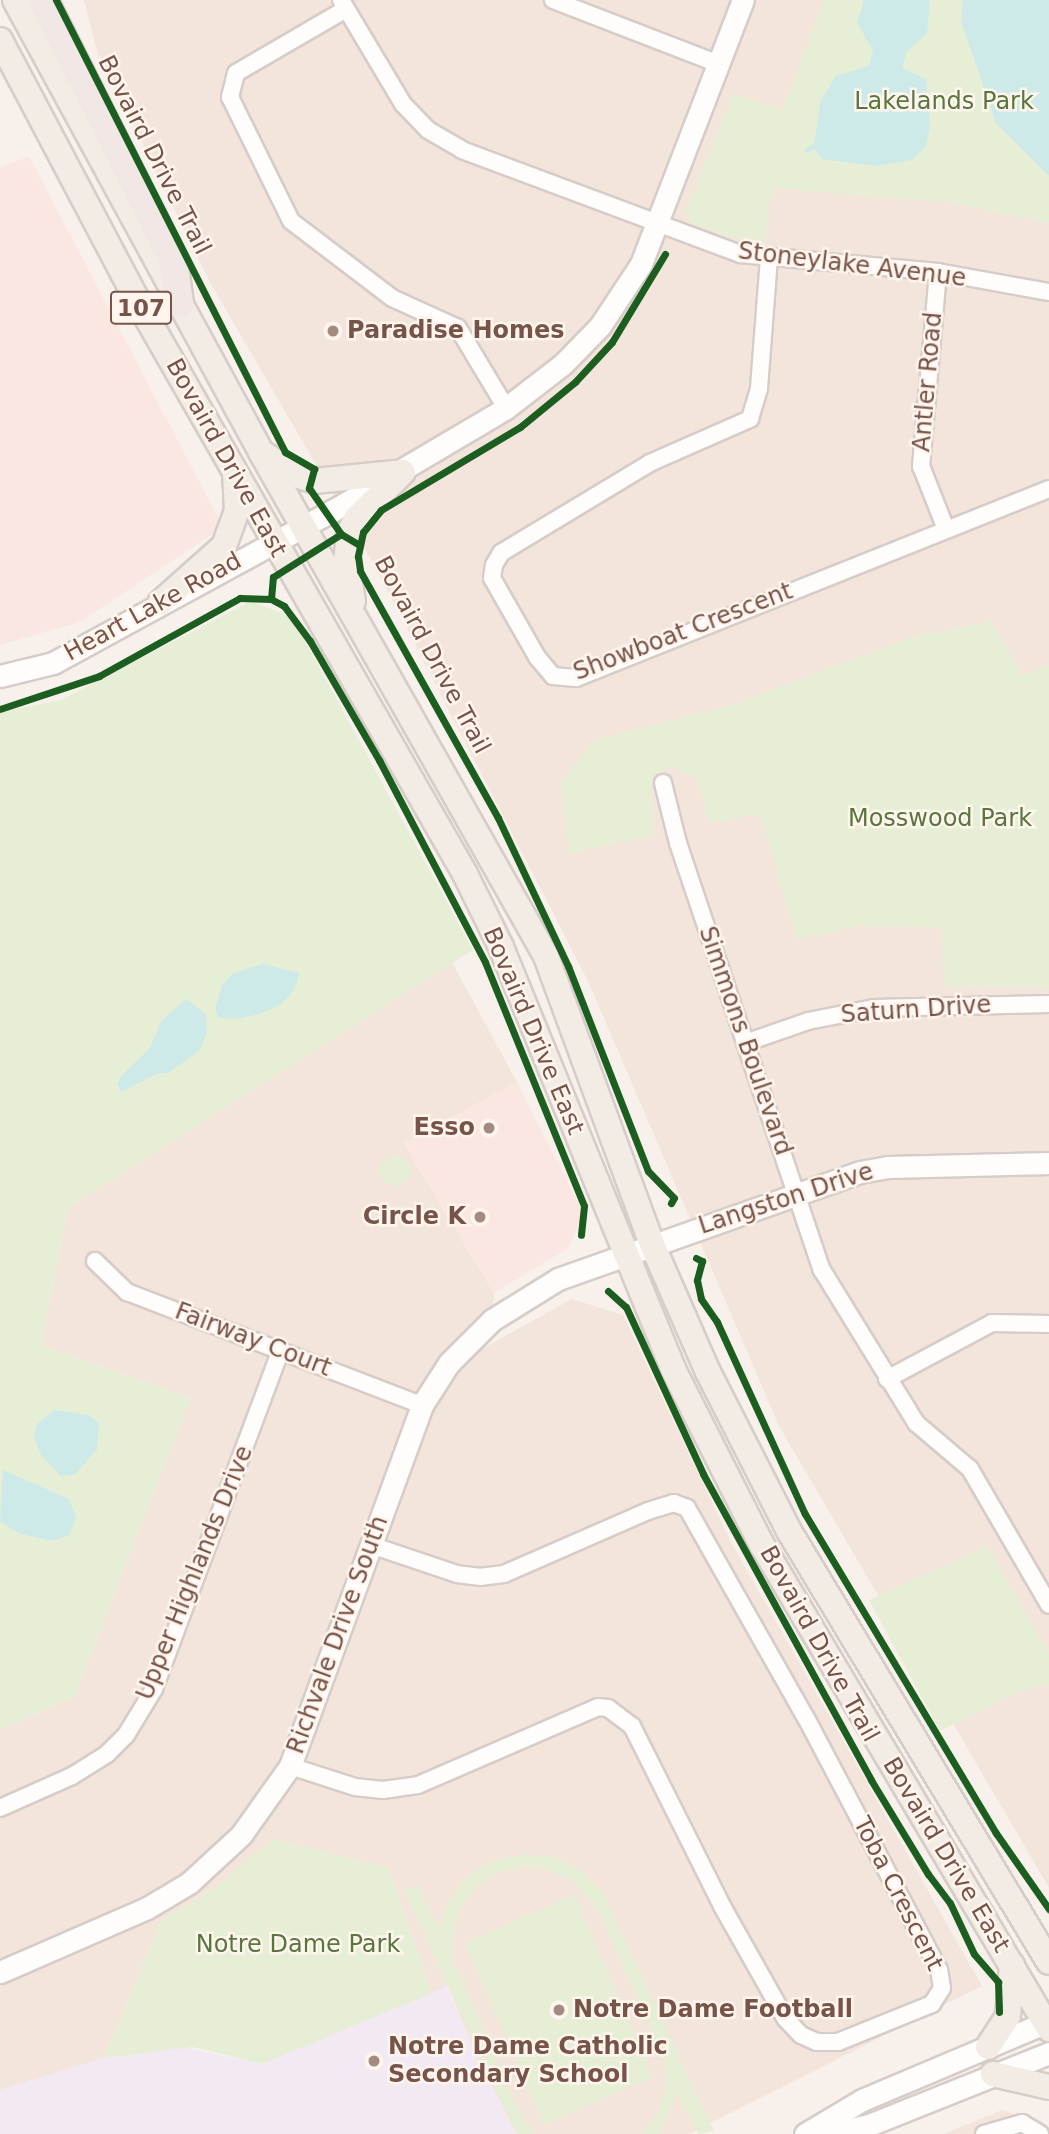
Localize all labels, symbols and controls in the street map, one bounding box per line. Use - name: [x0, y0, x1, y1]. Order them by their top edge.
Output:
- street label: Bovaird Drive Trail: [91, 51, 217, 259]
- park label: Lakelands Park: [854, 88, 1034, 116]
- street label: Stoneylake Avenue: [736, 237, 968, 293]
- road number: 107: [110, 288, 172, 328]
- street label: Antler Road: [908, 311, 948, 453]
- place label: Paradise Homes: [347, 317, 565, 345]
- marker: Paradise Homes: [325, 323, 341, 339]
- street label: Bovaird Drive East: [159, 354, 293, 562]
- street label: Heart Lake Road: [59, 546, 247, 668]
- street label: Bovaird Drive Trail: [368, 551, 496, 759]
- street label: Showboat Crescent: [569, 577, 797, 687]
- park label: Mosswood Park: [848, 805, 1032, 833]
- street label: Bovaird Drive East: [476, 923, 590, 1139]
- street label: Simmons Boulevard: [692, 923, 798, 1159]
- street label: Saturn Drive: [840, 990, 992, 1030]
- place label: Esso: [414, 1114, 475, 1142]
- marker: Esso: [481, 1120, 497, 1136]
- street label: Langston Drive: [695, 1157, 877, 1241]
- place label: Circle K: [363, 1203, 466, 1231]
- marker: Circle K: [472, 1209, 488, 1225]
- street label: Fairway Court: [171, 1297, 335, 1383]
- street label: Upper Highlands Drive: [131, 1442, 259, 1704]
- street label: Richvale Drive South: [282, 1512, 394, 1758]
- street label: Bovaird Drive Trail: [753, 1541, 885, 1747]
- street label: Bovaird Drive East: [876, 1752, 1016, 1958]
- street label: Toba Crescent: [847, 1812, 949, 1976]
- park label: Notre Dame Park: [196, 1931, 400, 1959]
- place label: Notre Dame Football: [573, 1996, 853, 2024]
- marker: Notre Dame Football: [551, 2002, 567, 2018]
- place label: Notre Dame Catholic Secondary School: [388, 2033, 668, 2089]
- marker: Notre Dame Catholic Secondary School: [366, 2053, 382, 2069]

